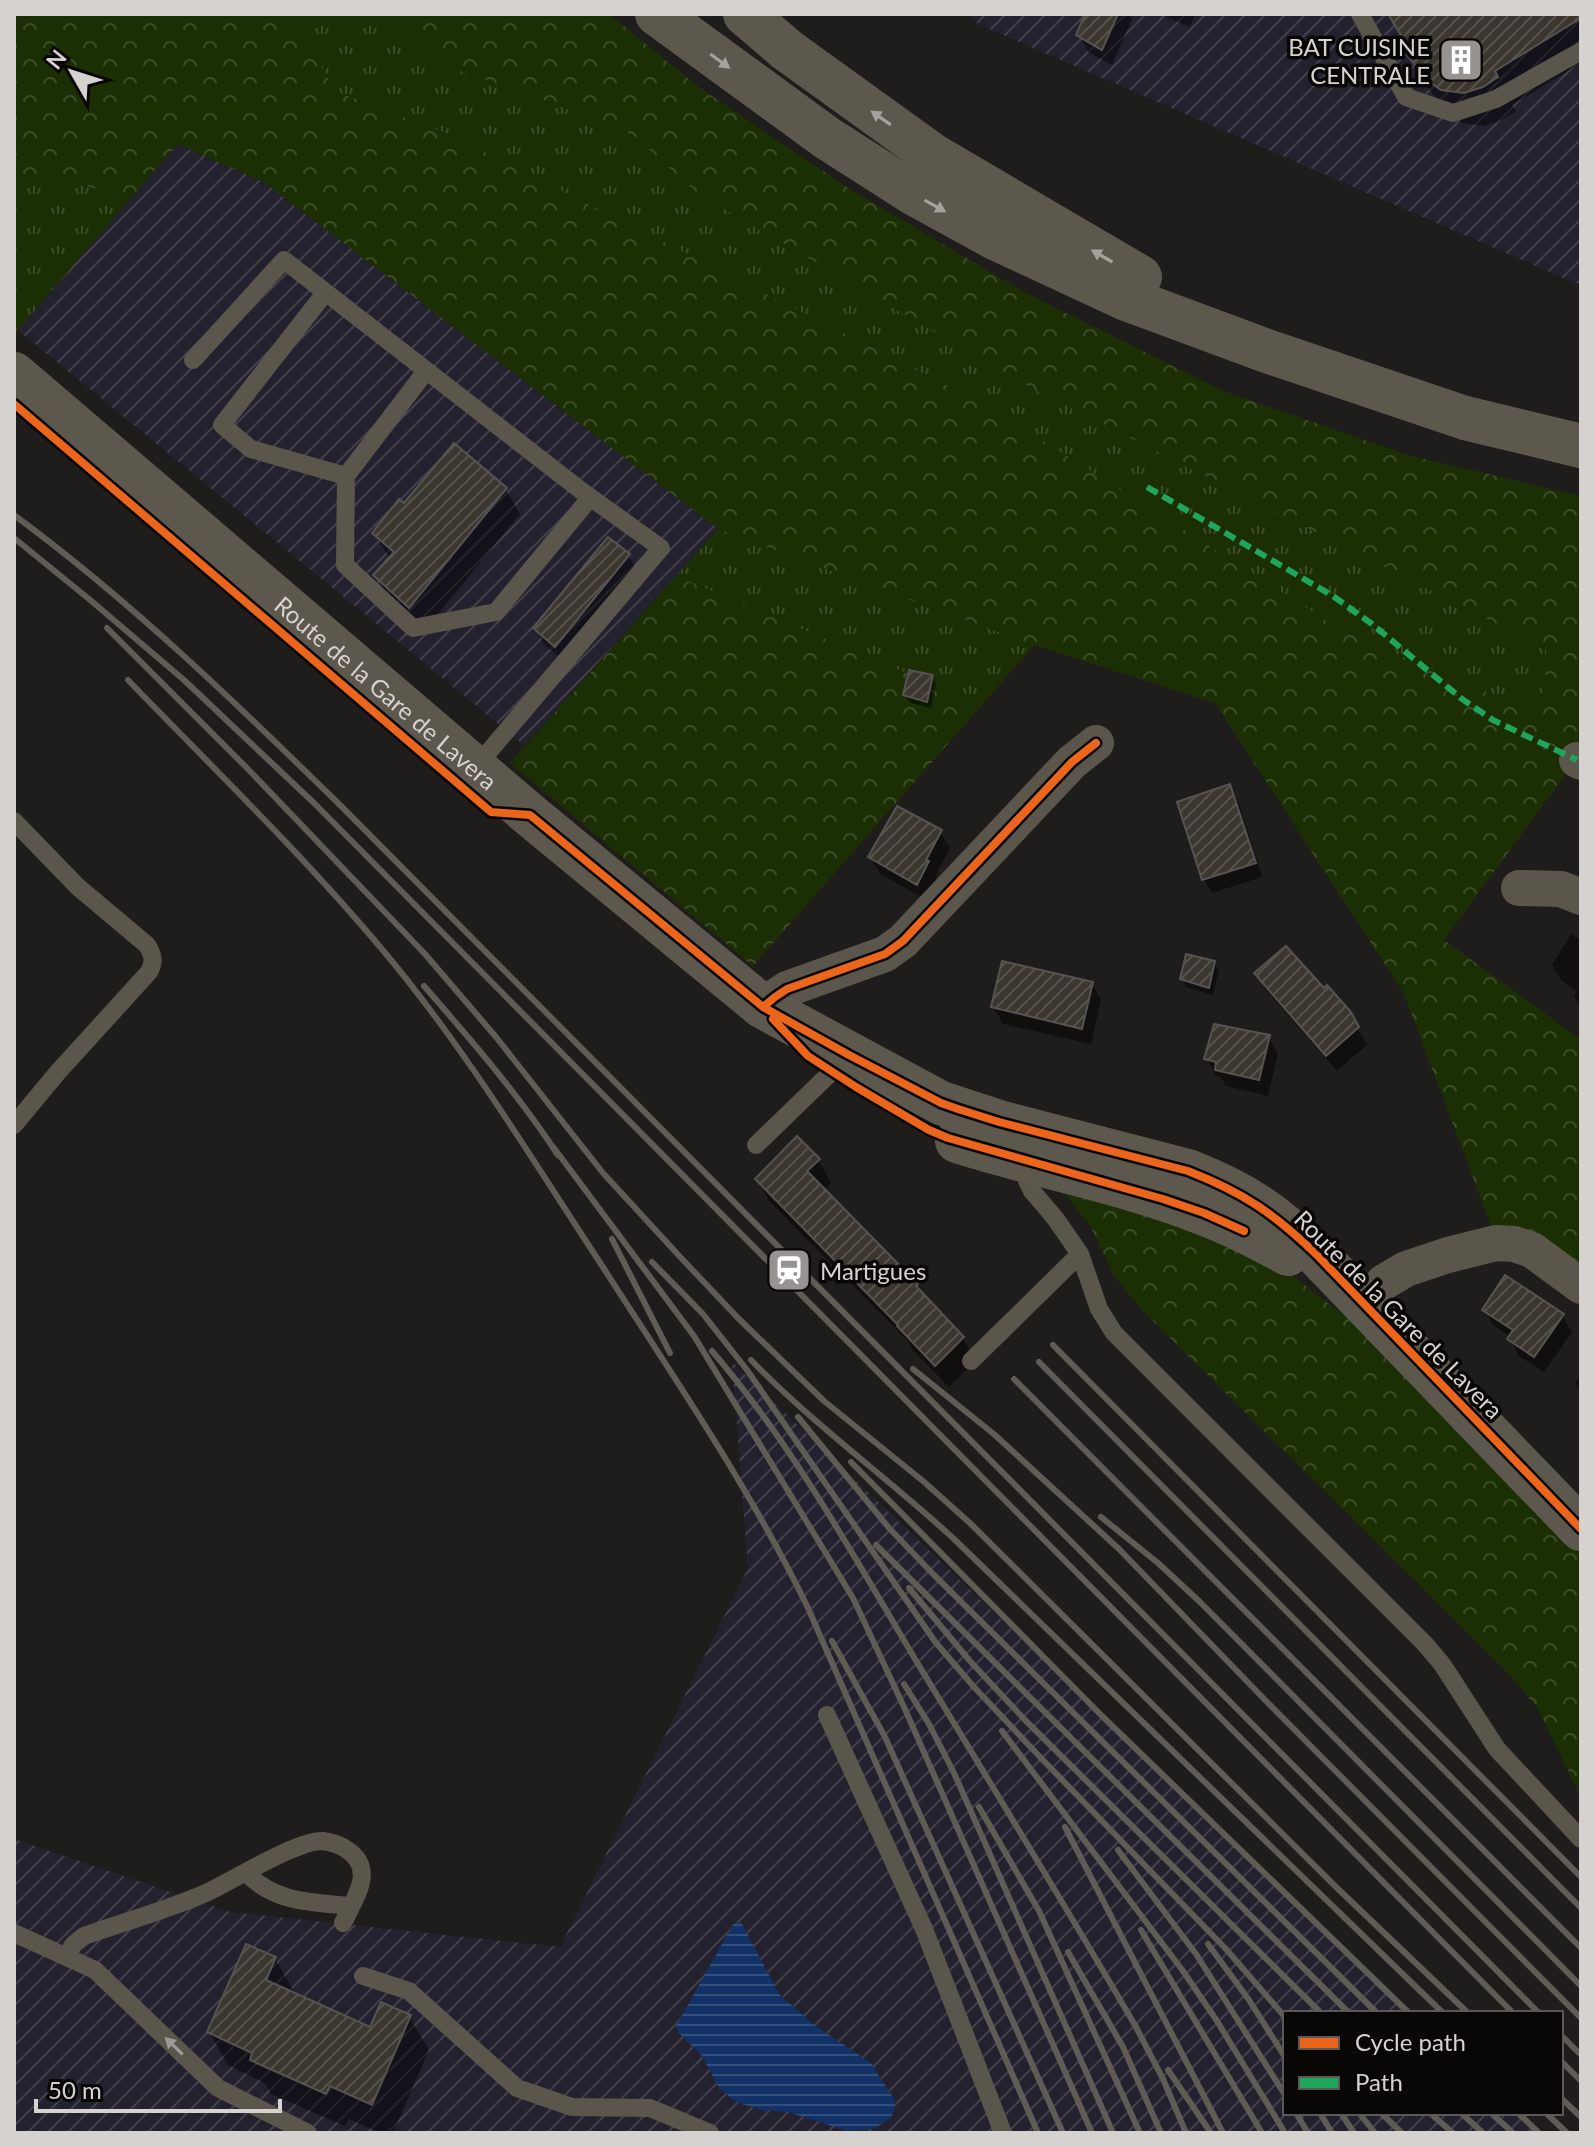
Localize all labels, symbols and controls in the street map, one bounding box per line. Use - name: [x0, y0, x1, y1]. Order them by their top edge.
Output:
- north arrow: [32, 32, 112, 112]
- place label: BAT CUISINE CENTRALE: [1288, 32, 1430, 89]
- building icon: BAT CUISINE CENTRALE: [1437, 36, 1485, 84]
- text: N: [40, 44, 72, 74]
- one-way arrow: [709, 53, 730, 68]
- one-way arrow: [871, 111, 892, 126]
- one-way arrow: [924, 199, 947, 212]
- one-way arrow: [1091, 249, 1113, 263]
- street label: Route de la Gare de Lavera: [270, 589, 503, 795]
- street label: Route de la Gare de Lavera: [1289, 1204, 1509, 1424]
- station icon: Martigues: [765, 1246, 813, 1294]
- place label: Martigues: [820, 1256, 926, 1285]
- legend: [1283, 2011, 1563, 2115]
- text: Cycle path: [1355, 2027, 1466, 2056]
- one-way arrow: [165, 2037, 184, 2056]
- scale bar: [36, 2063, 280, 2113]
- text: Path: [1355, 2067, 1403, 2096]
- text: 50 m: [48, 2075, 102, 2104]

